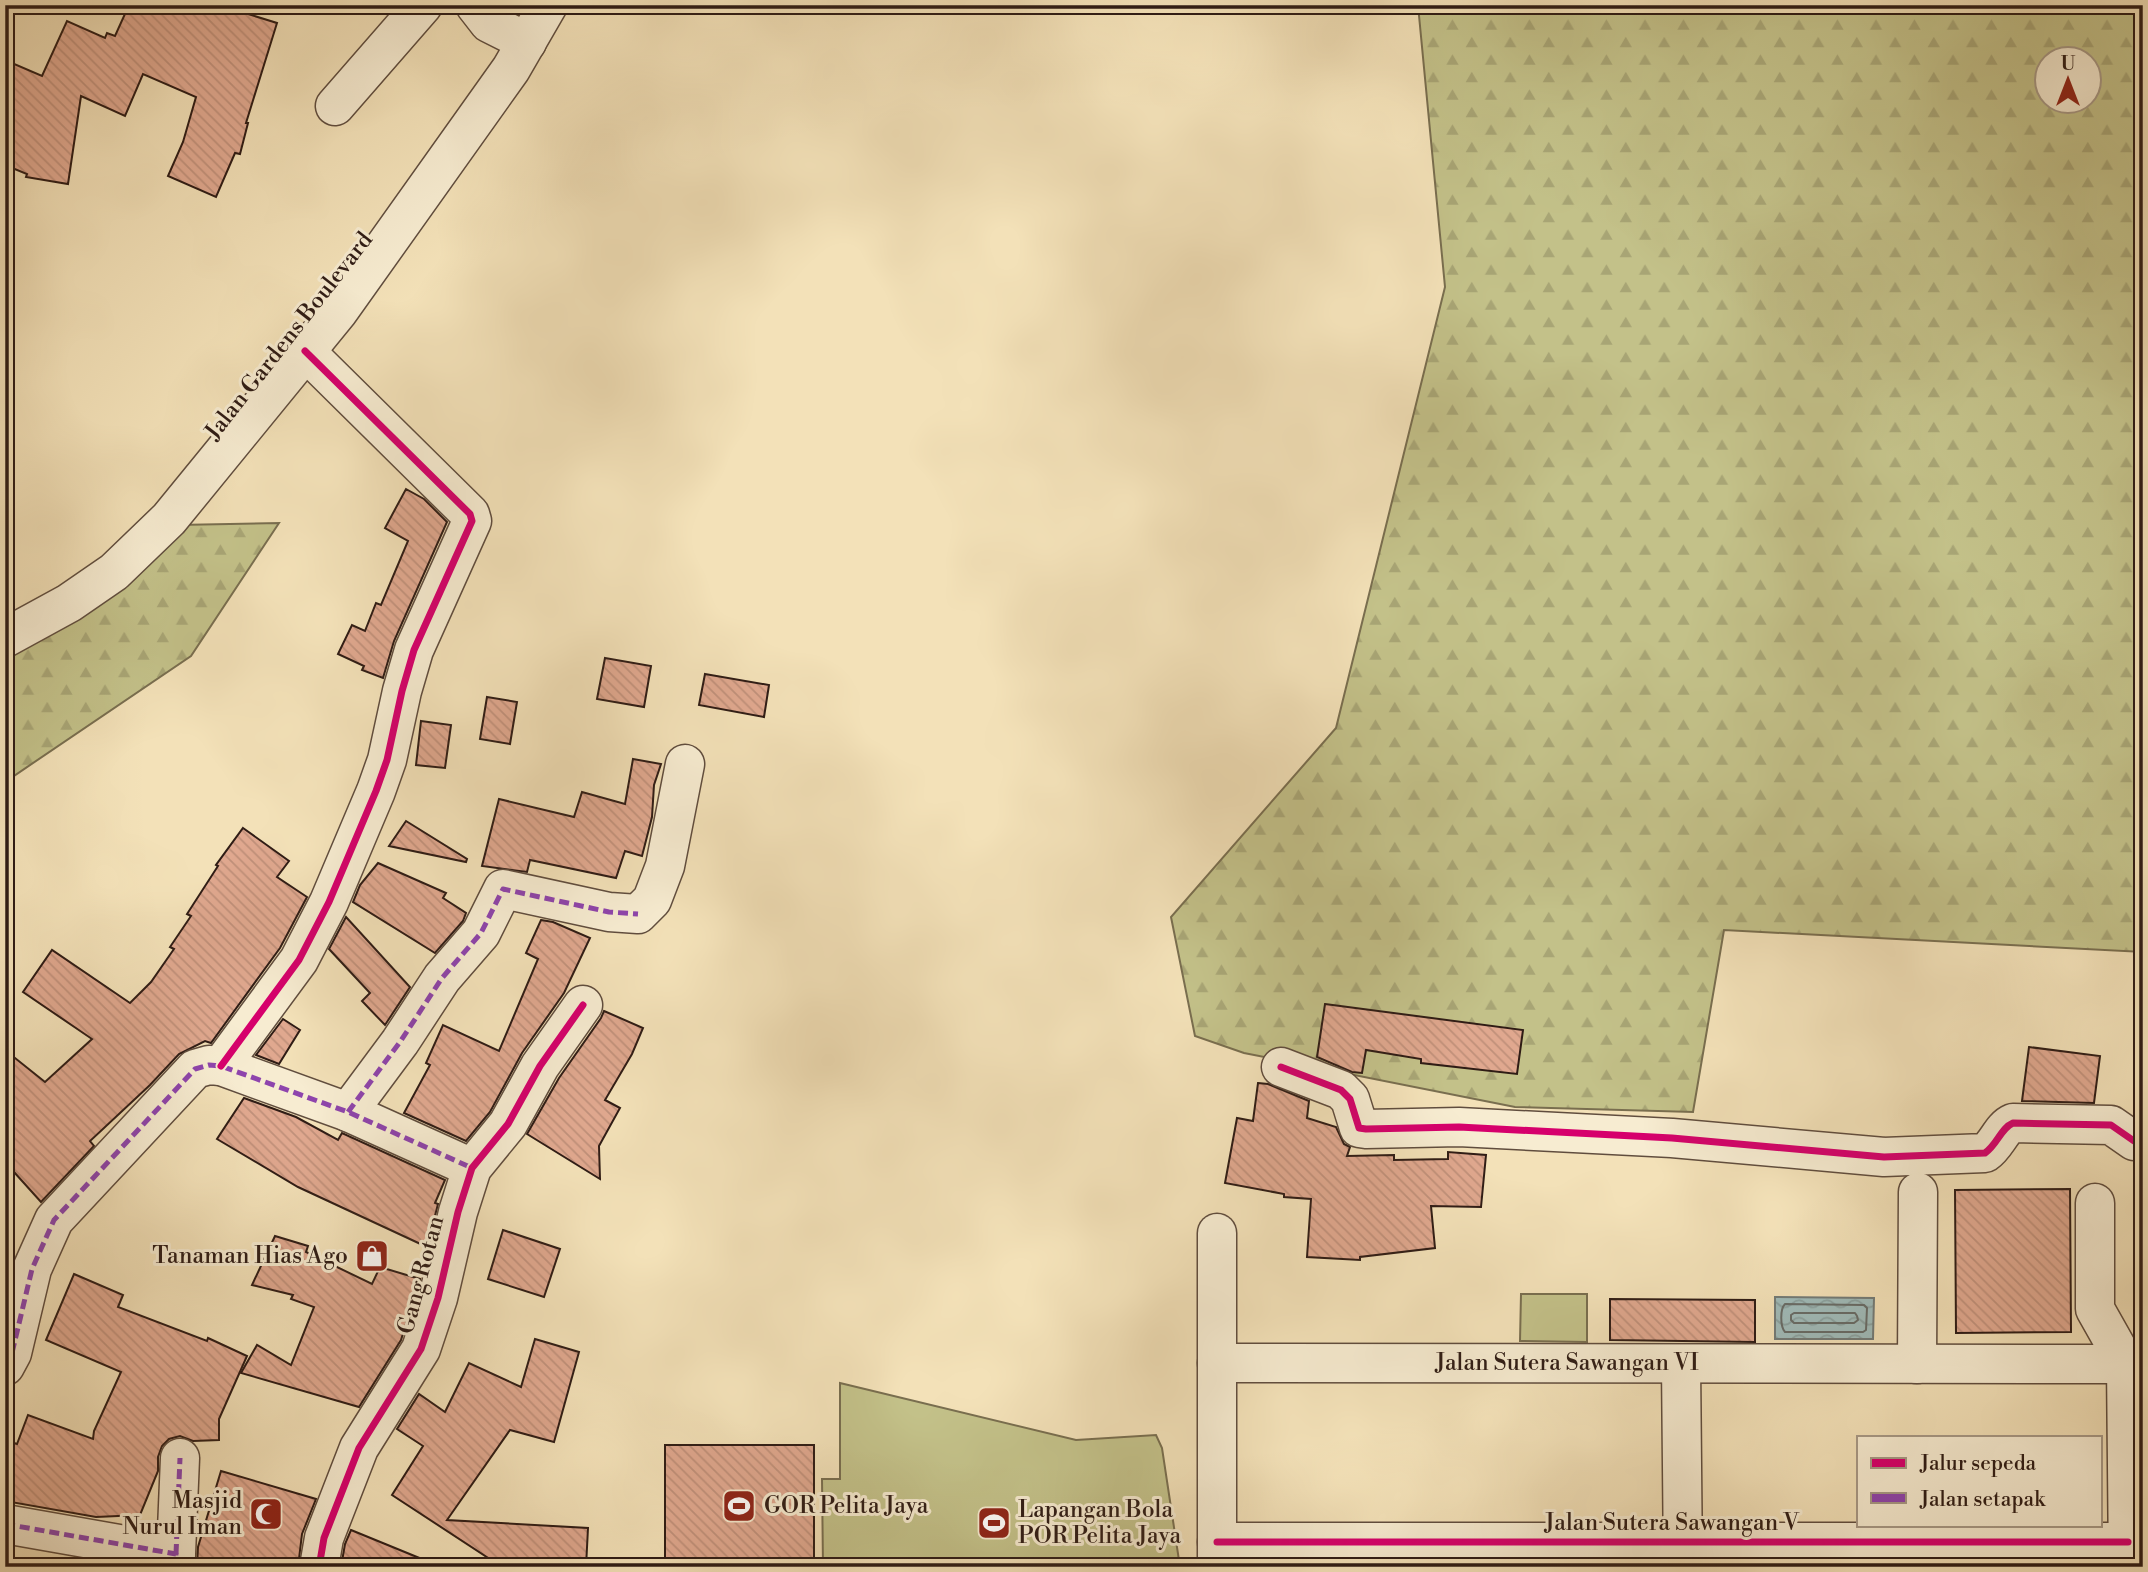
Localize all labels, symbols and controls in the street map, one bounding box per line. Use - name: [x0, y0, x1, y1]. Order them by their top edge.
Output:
- north arrow: [2032, 46, 2102, 116]
- text: U: [2061, 52, 2076, 76]
- street label: Jalan Gardens Boulevard: [198, 226, 379, 446]
- street label: Gang Rotan: [392, 1213, 450, 1337]
- shop icon: Tanaman Hias Ago: [353, 1237, 391, 1275]
- place label: Tanaman Hias Ago: [152, 1242, 348, 1270]
- street label: Jalan Sutera Sawangan VI: [1434, 1349, 1699, 1377]
- legend: [1857, 1436, 2102, 1526]
- text: Jalur sepeda: [1919, 1451, 2037, 1477]
- place label: Masjid Nurul Iman: [123, 1487, 242, 1541]
- sports icon: GOR Pelita Jaya: [720, 1487, 758, 1525]
- text: Jalan setapak: [1919, 1487, 2046, 1513]
- place label: GOR Pelita Jaya: [764, 1492, 929, 1520]
- mosque icon: Masjid Nurul Iman: [247, 1495, 285, 1533]
- place label: Lapangan Bola POR Pelita Jaya: [1018, 1496, 1182, 1550]
- sports icon: Lapangan Bola POR Pelita Jaya: [975, 1504, 1013, 1542]
- street label: Jalan Sutera Sawangan V: [1544, 1509, 1800, 1537]

